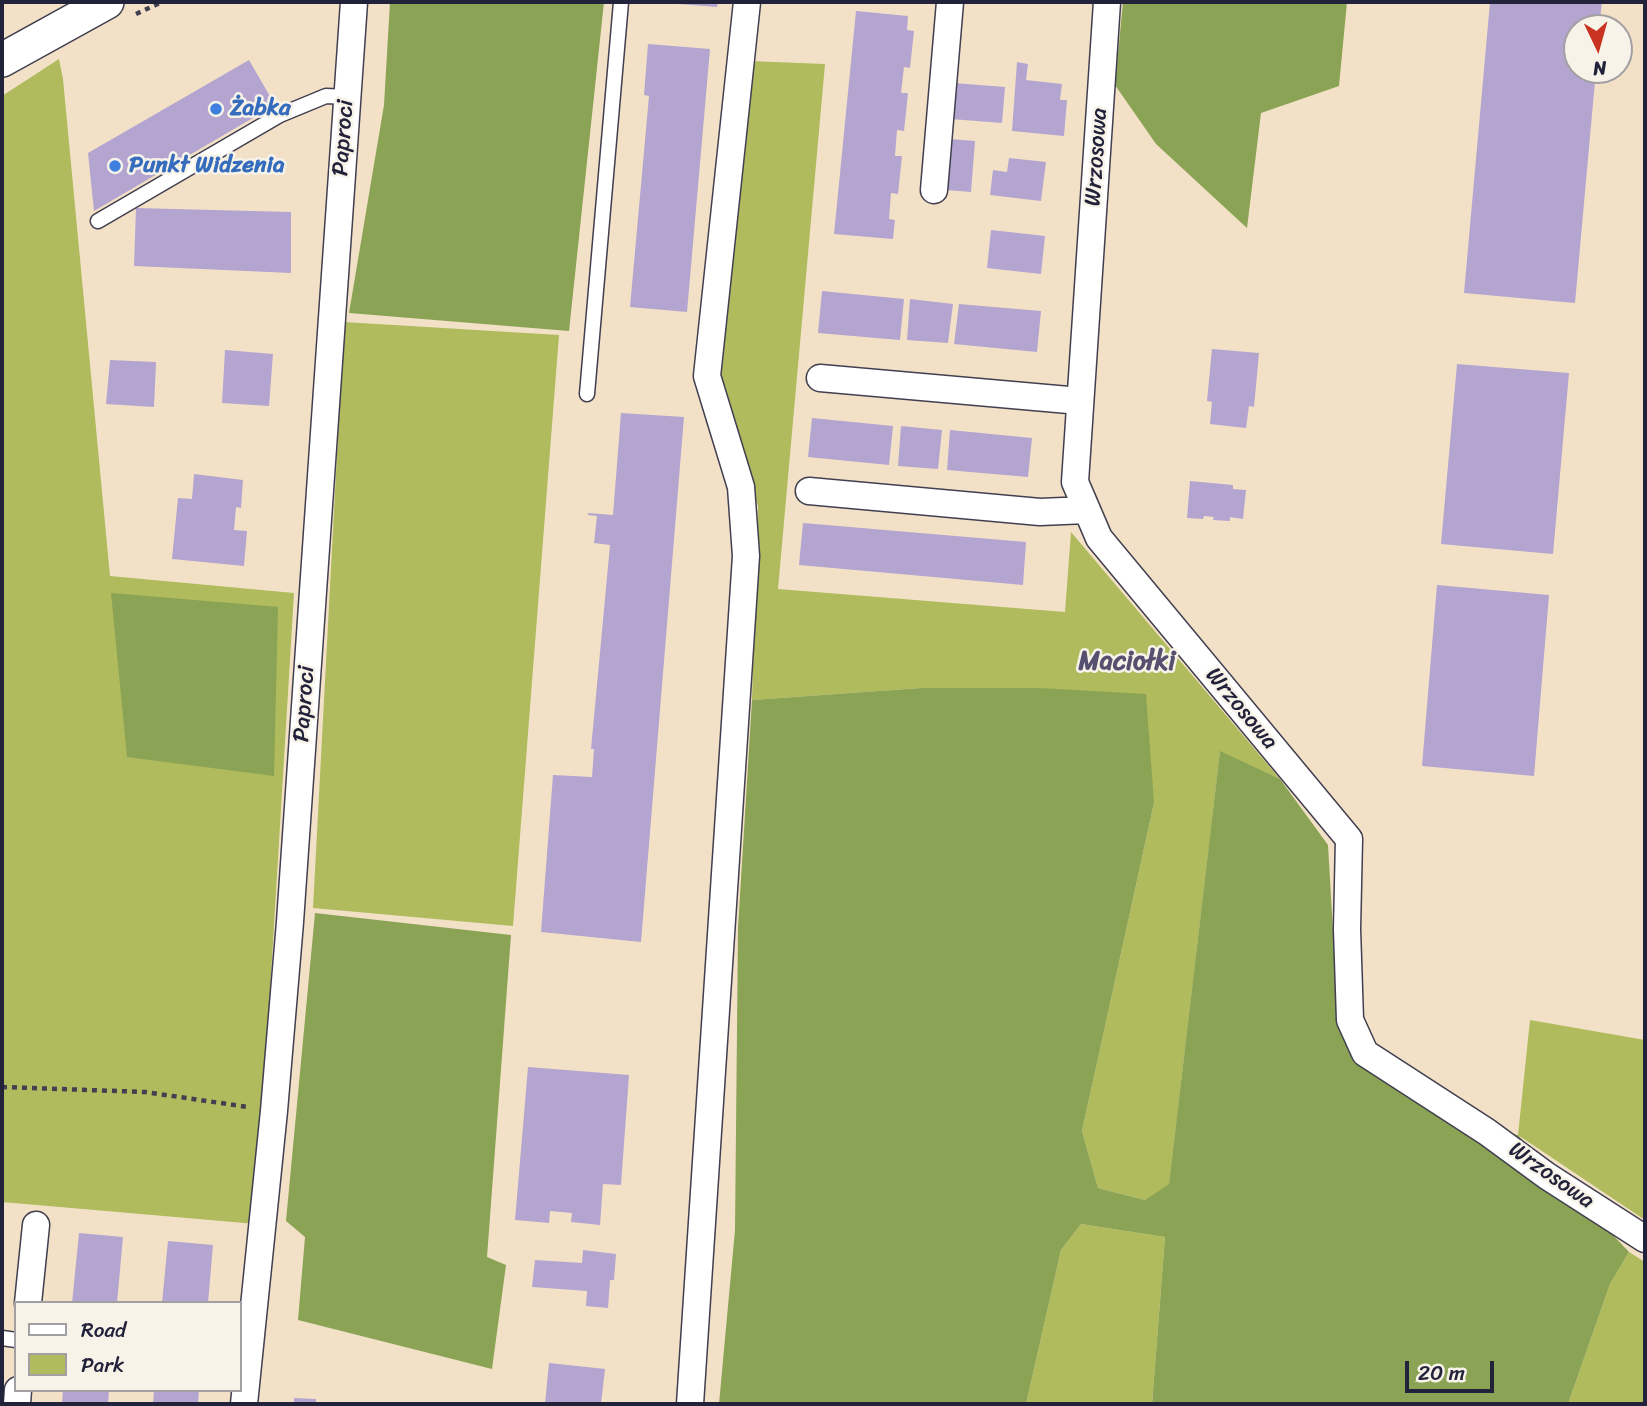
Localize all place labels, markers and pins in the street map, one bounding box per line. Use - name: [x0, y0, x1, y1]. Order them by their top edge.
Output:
- place label: Żabka: [230, 95, 290, 123]
- marker: Żabka: [208, 101, 224, 117]
- place label: Punkt Widzenia: [129, 152, 284, 180]
- marker: Punkt Widzenia: [107, 158, 123, 174]

